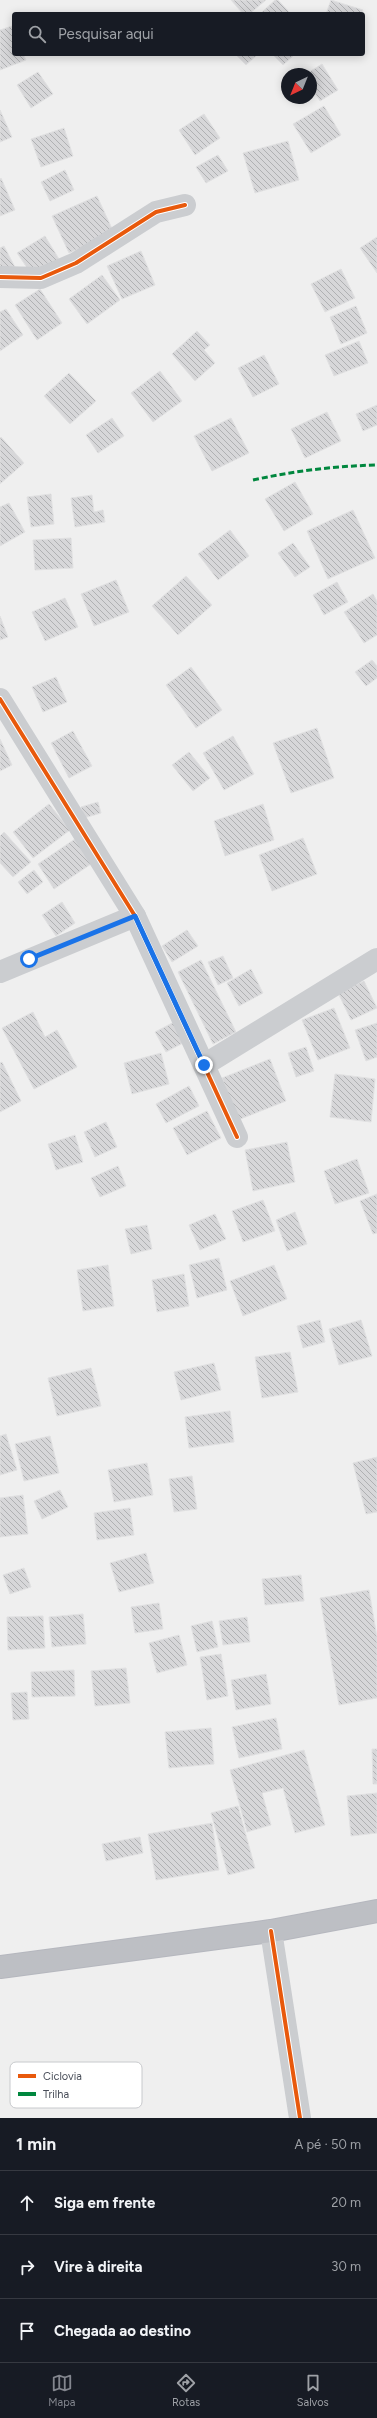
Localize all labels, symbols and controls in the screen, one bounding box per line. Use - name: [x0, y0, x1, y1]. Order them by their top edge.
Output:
- search box: [12, 12, 365, 56]
- icon: search: [26, 23, 48, 45]
- text: Pesquisar aqui: [58, 25, 154, 43]
- north arrow: [281, 68, 317, 104]
- route start: [20, 950, 38, 968]
- route end: [195, 1056, 213, 1074]
- legend: [10, 2062, 142, 2108]
- text: Ciclovia: [43, 2070, 82, 2083]
- text: Trilha: [43, 2088, 69, 2101]
- text: 1 min: [16, 2134, 56, 2154]
- text: A pé · 50 m: [294, 2137, 361, 2152]
- icon: ahead: [16, 2192, 38, 2214]
- text: Siga em frente: [54, 2194, 155, 2212]
- text: 20 m: [331, 2195, 361, 2210]
- icon: right: [16, 2256, 38, 2278]
- text: Vire à direita: [54, 2258, 143, 2276]
- text: 30 m: [331, 2259, 361, 2274]
- icon: arrive: [16, 2320, 38, 2342]
- text: Chegada ao destino: [54, 2322, 191, 2340]
- tab: Mapa: [48, 2372, 75, 2409]
- tab: Rotas: [172, 2372, 200, 2409]
- tab: Salvos: [297, 2372, 329, 2409]

